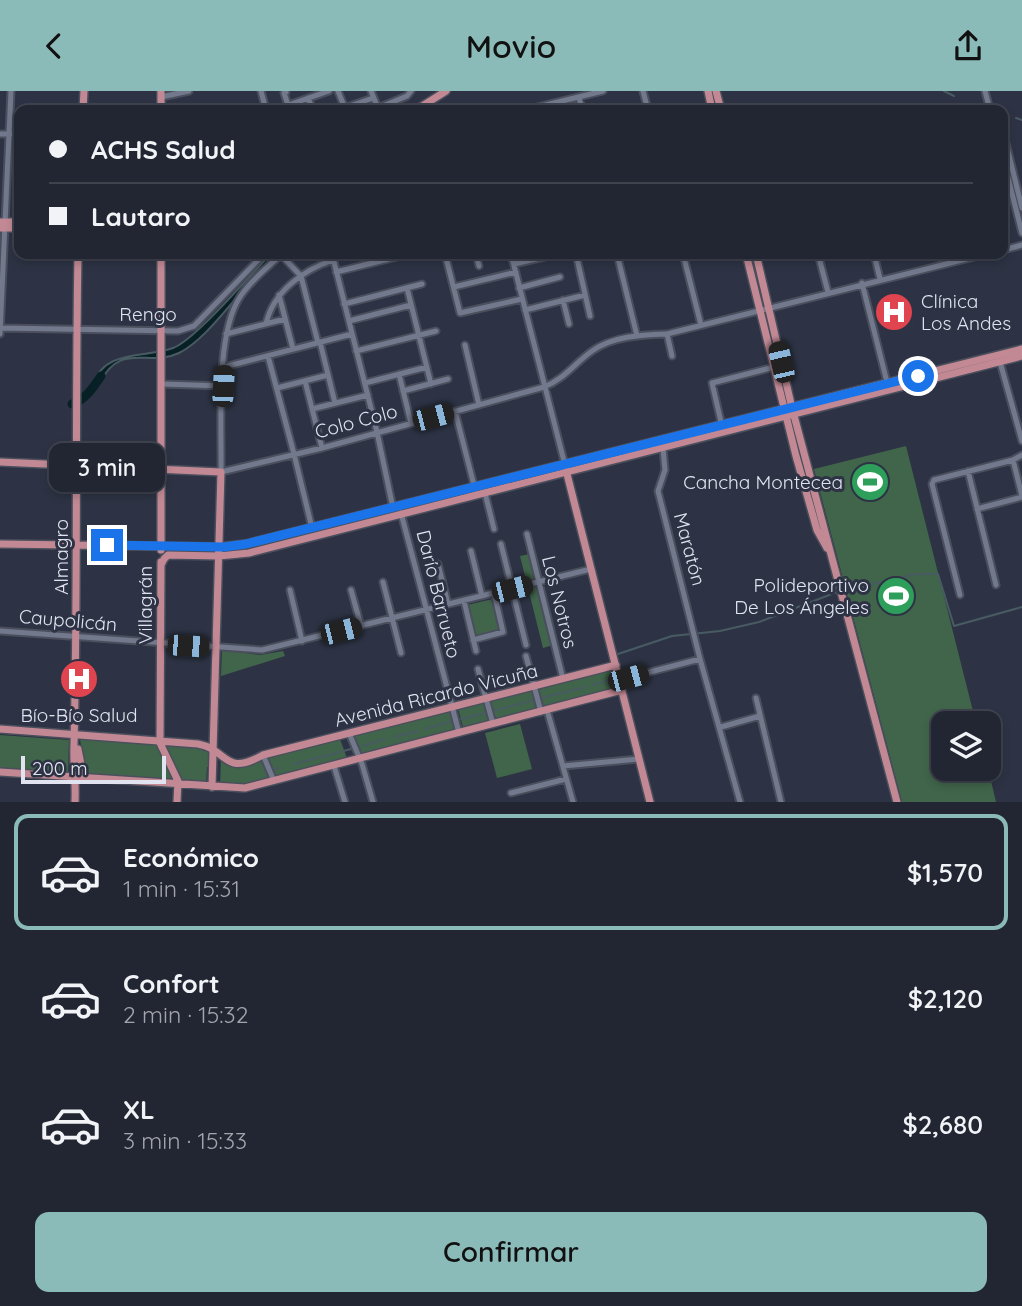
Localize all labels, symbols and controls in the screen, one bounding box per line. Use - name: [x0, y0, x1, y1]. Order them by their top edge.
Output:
- text: Movio: [466, 26, 556, 66]
- icon: back: [35, 27, 73, 65]
- icon: share: [949, 27, 987, 65]
- text: ACHS Salud: [91, 133, 236, 166]
- text: Lautaro: [91, 200, 191, 233]
- place label: Clínica Los Andes: [921, 289, 1011, 335]
- hospital icon: Clínica Los Andes: [873, 291, 915, 333]
- street label: Rengo: [119, 302, 177, 326]
- car: [767, 339, 796, 385]
- route start: [902, 360, 934, 392]
- car: [212, 364, 235, 408]
- street label: Colo Colo: [312, 399, 400, 443]
- car: [410, 401, 457, 433]
- callout: 3 min: [49, 443, 165, 493]
- text: 3 min: [78, 453, 136, 482]
- sports icon: Cancha Montecea: [849, 461, 891, 503]
- place label: Cancha Montecea: [683, 470, 843, 494]
- street label: Maratón: [669, 510, 711, 588]
- street label: Almagro: [49, 519, 73, 595]
- street label: Darío Barrueto: [411, 527, 467, 661]
- route end: [91, 529, 123, 561]
- street label: Los Notros: [537, 553, 583, 651]
- street label: Villagrán: [133, 566, 157, 644]
- place label: Polideportivo De Los Ángeles: [734, 573, 869, 619]
- car: [490, 574, 535, 604]
- sports icon: Polideportivo De Los Ángeles: [875, 575, 917, 617]
- street label: Caupolicán: [18, 604, 118, 636]
- car: [319, 616, 364, 646]
- car: [167, 634, 210, 658]
- hospital icon: Bío-Bío Salud: [58, 658, 100, 700]
- street label: Avenida Ricardo Vicuña: [332, 658, 540, 732]
- car: [605, 662, 652, 694]
- place label: Bío-Bío Salud: [20, 703, 138, 727]
- map controls: [931, 711, 1001, 781]
- button: layers: [931, 711, 1001, 781]
- scale bar: [21, 753, 166, 785]
- text: 200 m: [32, 756, 88, 780]
- icon: car: [39, 841, 102, 904]
- text: Económico: [123, 841, 259, 874]
- text: $1,570: [907, 856, 983, 889]
- text: 1 min · 15:31: [123, 874, 240, 903]
- icon: car: [39, 967, 102, 1030]
- text: Confort: [123, 967, 220, 1000]
- text: $2,120: [908, 982, 983, 1015]
- text: 2 min · 15:32: [123, 1000, 248, 1029]
- icon: car: [39, 1093, 102, 1156]
- text: XL: [123, 1093, 155, 1126]
- text: $2,680: [902, 1108, 983, 1141]
- text: 3 min · 15:33: [123, 1126, 247, 1155]
- button: Confirmar: [35, 1212, 987, 1292]

